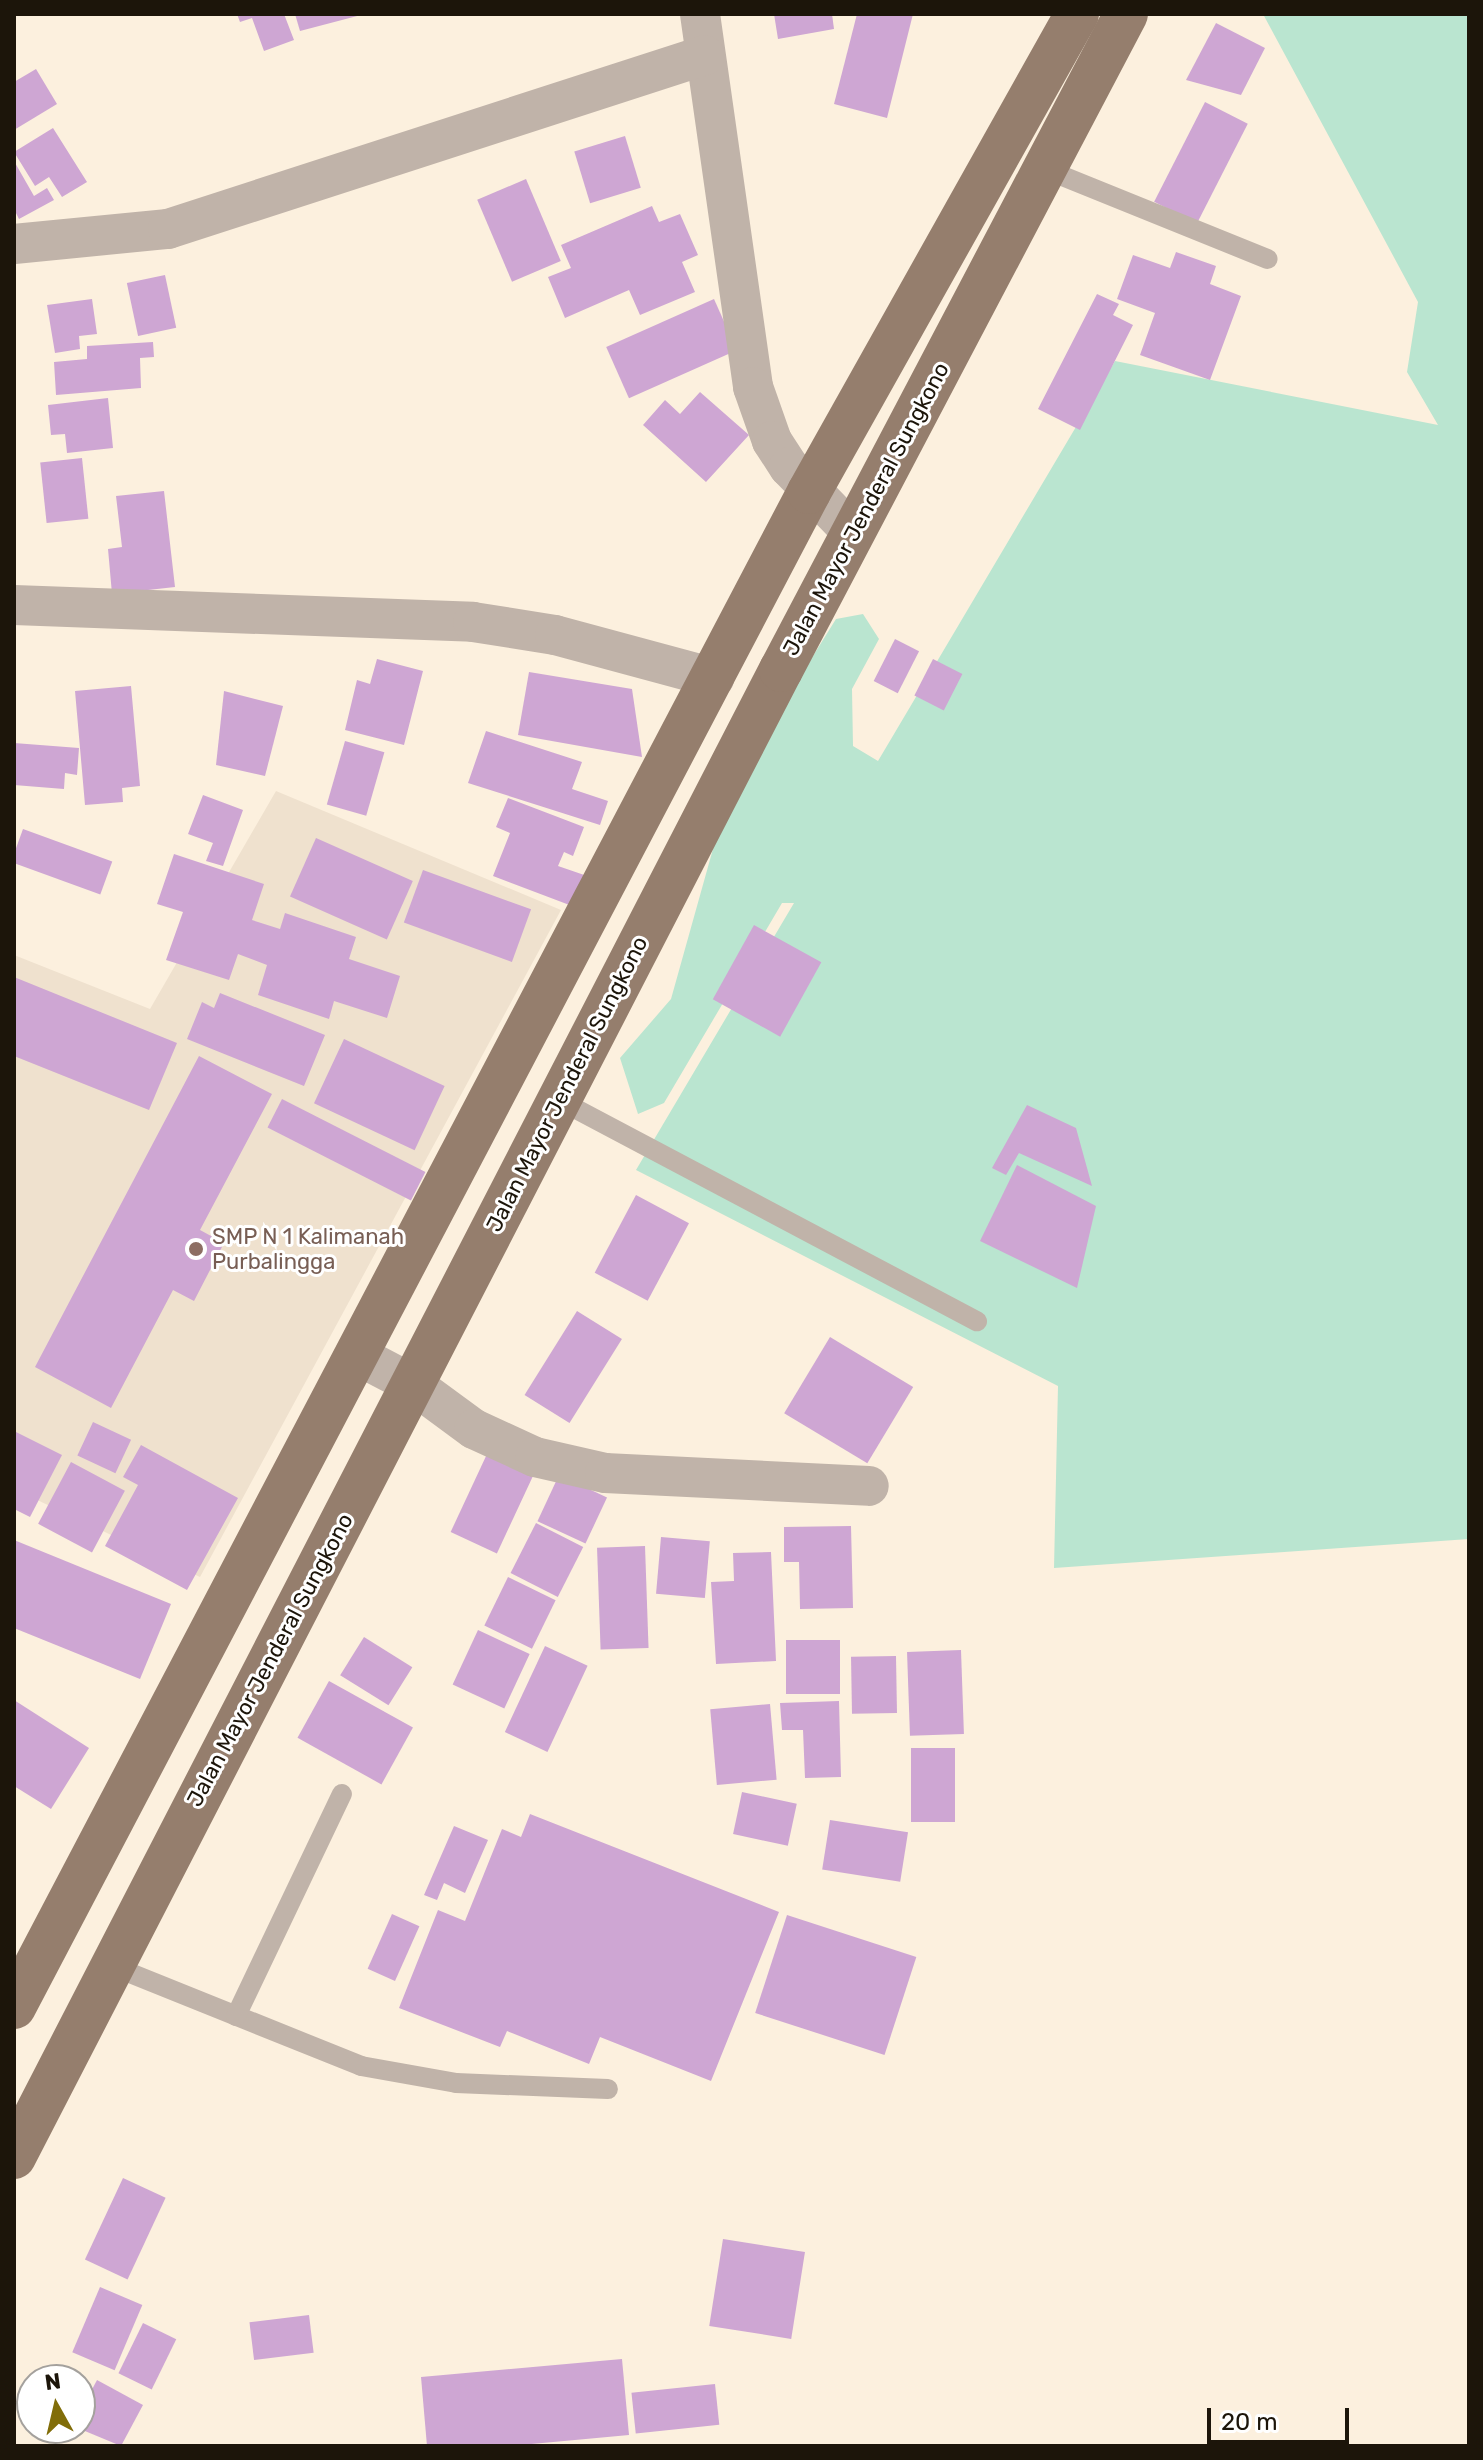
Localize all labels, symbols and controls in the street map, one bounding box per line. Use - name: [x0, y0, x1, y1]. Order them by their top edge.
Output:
- street label: Jalan Mayor Jenderal Sungkono: [777, 358, 955, 660]
- street label: Jalan Mayor Jenderal Sungkono: [481, 932, 653, 1236]
- place label: SMP N 1 Kalimanah Purbalingga: [212, 1223, 405, 1274]
- marker: SMP N 1 Kalimanah Purbalingga: [187, 1240, 205, 1258]
- street label: Jalan Mayor Jenderal Sungkono: [181, 1509, 359, 1811]
- north arrow: [16, 2364, 96, 2444]
- text: N: [43, 2367, 63, 2396]
- scale bar: [1211, 2392, 1353, 2442]
- text: 20 m: [1221, 2408, 1278, 2436]

